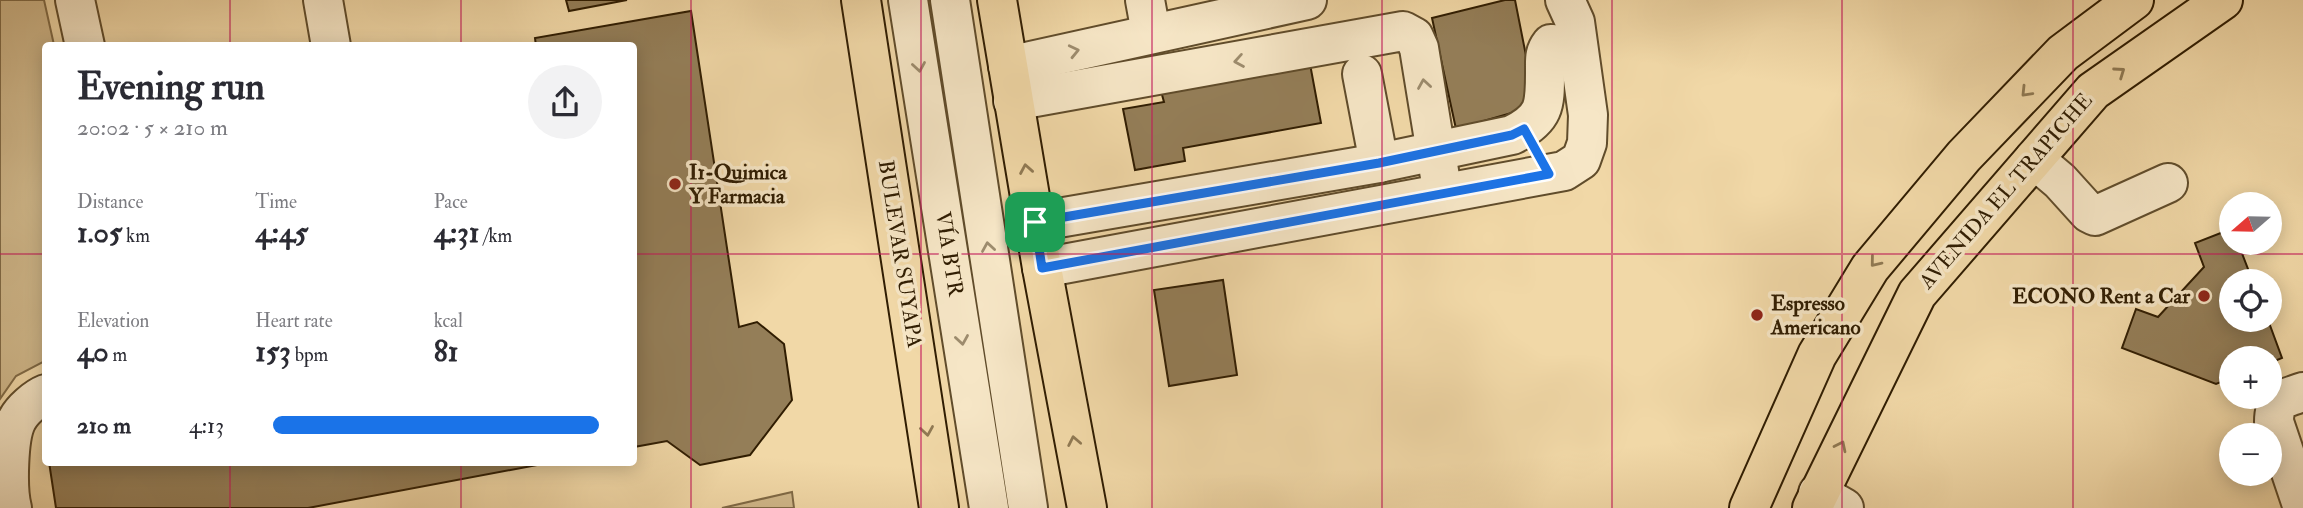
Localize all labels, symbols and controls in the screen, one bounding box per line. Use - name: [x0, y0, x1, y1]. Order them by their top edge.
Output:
- one-way arrow: [1068, 45, 1080, 59]
- one-way arrow: [1233, 53, 1245, 68]
- one-way arrow: [911, 62, 926, 73]
- text: Evening run: [77, 63, 265, 111]
- button: share: [528, 65, 602, 139]
- one-way arrow: [2112, 68, 2125, 80]
- one-way arrow: [1417, 78, 1432, 90]
- one-way arrow: [2021, 83, 2034, 96]
- street label: AVENIDA EL TRAPICHE: [1913, 87, 2098, 295]
- text: 20:02 · 5 × 210 m: [77, 113, 228, 142]
- street label: BULEVAR SUYAPA: [872, 158, 928, 350]
- place label: I1-Quimica Y Farmacia: [688, 159, 788, 210]
- one-way arrow: [1019, 163, 1034, 175]
- marker: I1-Quimica Y Farmacia: [667, 176, 683, 192]
- text: Distance: [77, 190, 143, 214]
- text: Time: [255, 190, 297, 214]
- text: Pace: [434, 190, 468, 214]
- pin: [1005, 192, 1065, 252]
- north arrow: [2219, 192, 2282, 256]
- map controls: [2219, 192, 2282, 486]
- icon: arrive: [1016, 203, 1054, 241]
- street label: VÍA BTR: [929, 210, 969, 299]
- text: 1.05: [77, 214, 122, 251]
- text: 4:45: [255, 214, 308, 251]
- text: 4:31: [434, 214, 479, 251]
- text: km: [122, 224, 150, 248]
- text: /km: [479, 224, 512, 248]
- one-way arrow: [981, 241, 996, 253]
- one-way arrow: [1871, 253, 1883, 266]
- button: locate: [2219, 269, 2282, 332]
- place label: ECONO Rent a Car: [2012, 283, 2191, 310]
- marker: ECONO Rent a Car: [2196, 288, 2212, 304]
- place label: Espresso Americano: [1770, 290, 1861, 341]
- marker: Espresso Americano: [1749, 307, 1765, 323]
- text: Elevation: [77, 309, 149, 333]
- text: Heart rate: [255, 309, 333, 333]
- text: kcal: [434, 309, 463, 333]
- text: 40: [77, 333, 109, 370]
- text: 153: [255, 333, 291, 370]
- text: 81: [434, 333, 458, 370]
- one-way arrow: [954, 335, 969, 346]
- text: m: [109, 343, 127, 367]
- text: bpm: [291, 343, 328, 367]
- button: +: [2219, 346, 2282, 409]
- text: 210 m: [77, 411, 131, 440]
- text: 4:13: [189, 411, 224, 440]
- button: −: [2219, 423, 2282, 486]
- one-way arrow: [920, 425, 935, 437]
- one-way arrow: [1068, 435, 1083, 447]
- one-way arrow: [1832, 441, 1846, 453]

